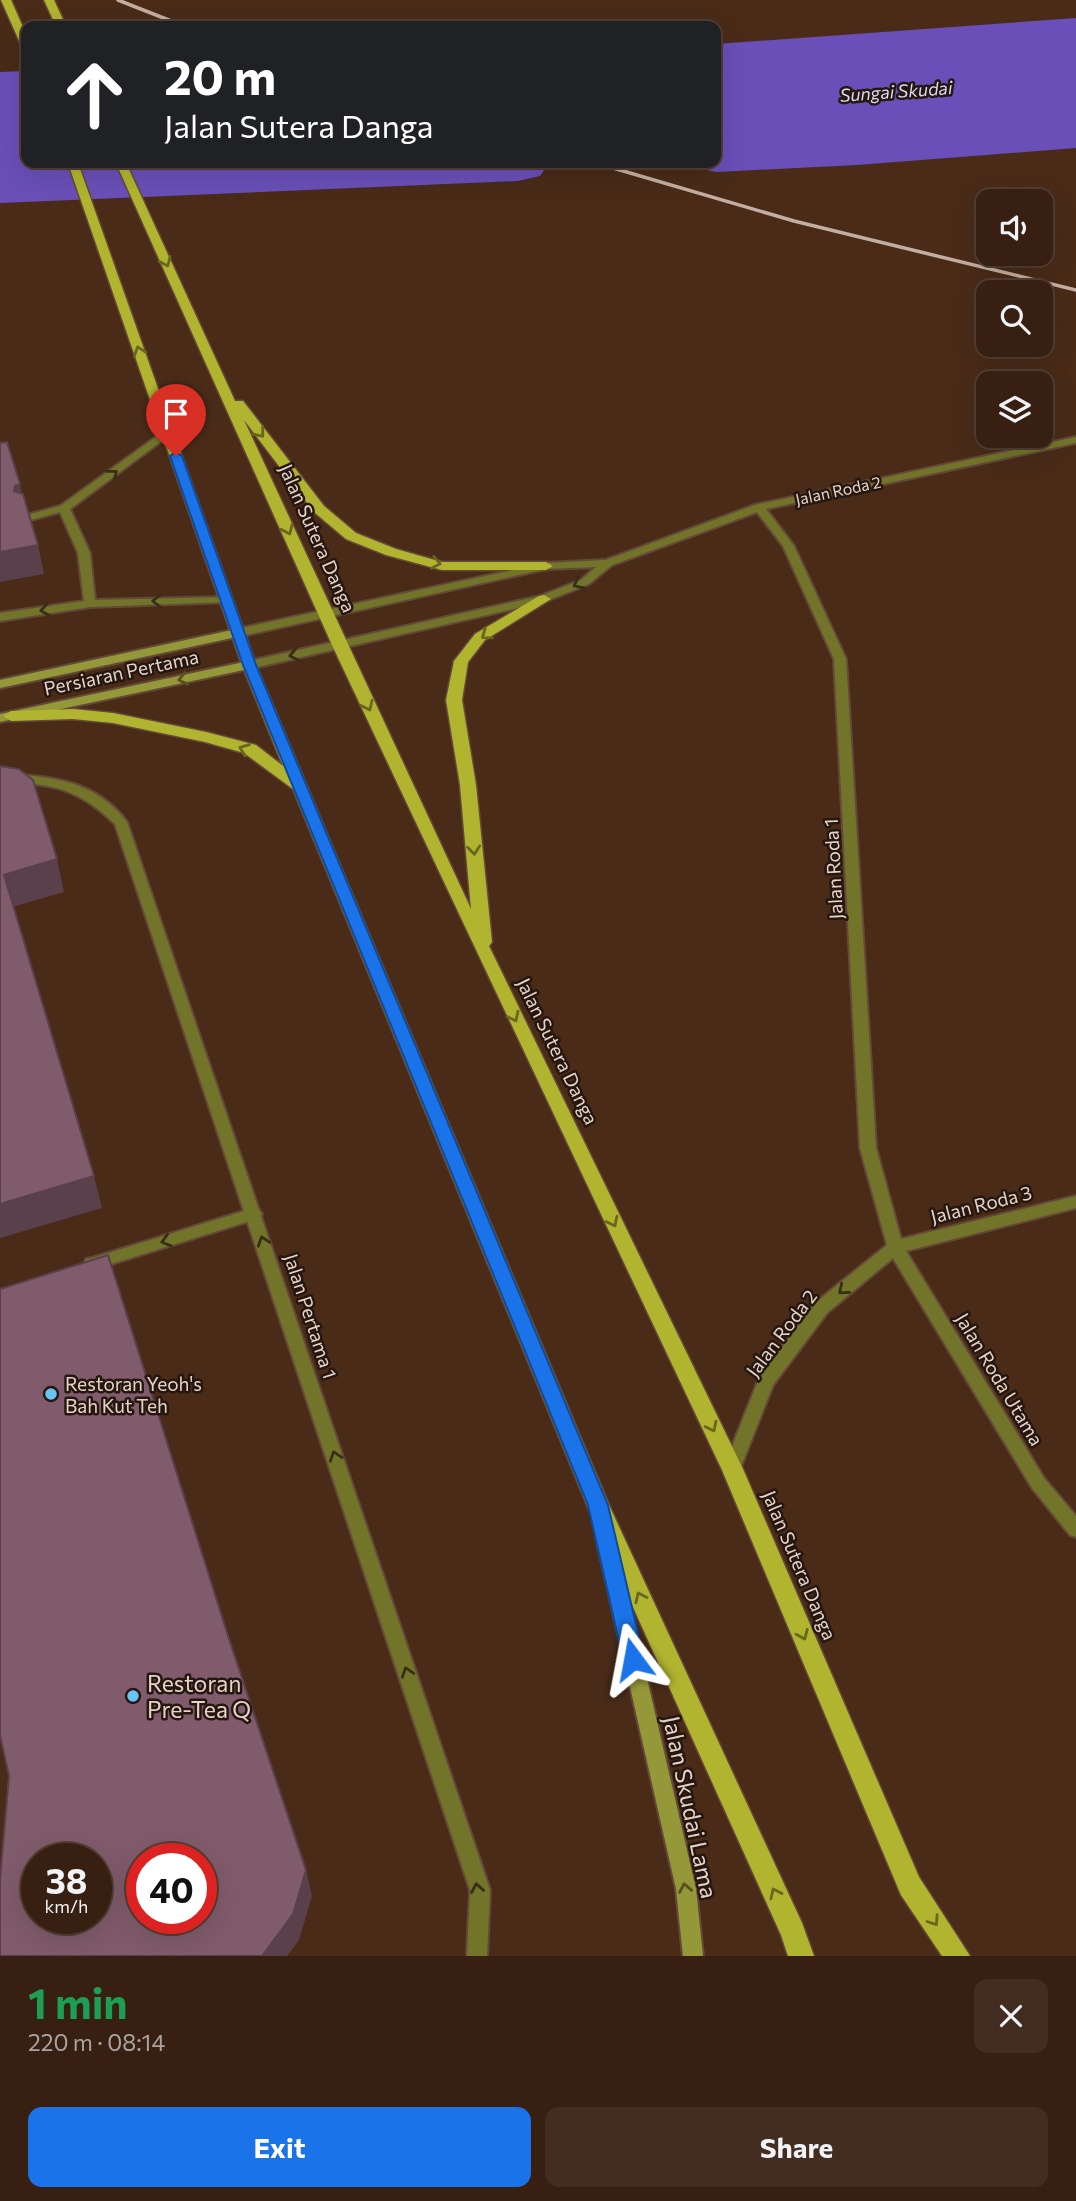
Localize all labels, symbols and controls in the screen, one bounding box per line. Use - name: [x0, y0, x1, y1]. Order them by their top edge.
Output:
- text: 20 m: [164, 45, 276, 105]
- icon: ahead: [49, 49, 140, 140]
- water label: Sungai Skudai: [839, 76, 954, 106]
- text: Jalan Sutera Danga: [164, 105, 434, 145]
- map controls: [976, 189, 1053, 448]
- button: sound: [976, 189, 1053, 266]
- one-way arrow: [158, 255, 172, 267]
- button: search: [976, 280, 1053, 357]
- one-way arrow: [133, 345, 147, 357]
- button: layers: [976, 371, 1053, 448]
- pin: [146, 384, 206, 456]
- icon: arrive: [157, 395, 195, 433]
- one-way arrow: [252, 425, 265, 438]
- street label: Jalan Sutera Danga: [275, 460, 361, 616]
- one-way arrow: [105, 470, 118, 483]
- street label: Jalan Roda 2: [793, 472, 883, 508]
- one-way arrow: [280, 523, 294, 535]
- one-way arrow: [430, 555, 442, 570]
- one-way arrow: [573, 576, 585, 590]
- one-way arrow: [152, 593, 162, 609]
- one-way arrow: [39, 603, 51, 618]
- one-way arrow: [481, 627, 494, 639]
- street label: Persiaran Pertama: [41, 644, 201, 700]
- one-way arrow: [288, 646, 300, 661]
- one-way arrow: [177, 670, 189, 685]
- one-way arrow: [360, 699, 374, 712]
- one-way arrow: [239, 743, 251, 757]
- street label: Jalan Roda 1: [819, 818, 847, 920]
- one-way arrow: [466, 844, 481, 855]
- street label: Jalan Sutera Danga: [513, 974, 603, 1128]
- one-way arrow: [506, 1010, 520, 1022]
- street label: Jalan Roda 3: [928, 1180, 1034, 1228]
- one-way arrow: [605, 1215, 619, 1227]
- one-way arrow: [160, 1233, 172, 1248]
- one-way arrow: [257, 1235, 271, 1247]
- street label: Jalan Pertama 1: [280, 1251, 342, 1381]
- one-way arrow: [838, 1282, 850, 1295]
- street label: Jalan Roda 2: [741, 1285, 821, 1381]
- street label: Jalan Roda Utama: [951, 1308, 1049, 1450]
- place label: Restoran Yeoh's Bah Kut Teh: [65, 1372, 202, 1417]
- marker: Restoran Yeoh's Bah Kut Teh: [43, 1386, 59, 1402]
- one-way arrow: [704, 1420, 718, 1432]
- one-way arrow: [329, 1451, 343, 1463]
- street label: Jalan Sutera Danga: [758, 1487, 842, 1643]
- one-way arrow: [634, 1592, 648, 1604]
- position arrow: [596, 1622, 670, 1696]
- one-way arrow: [795, 1629, 809, 1641]
- one-way arrow: [401, 1667, 415, 1679]
- place label: Restoran Pre-Tea Q: [147, 1669, 251, 1723]
- marker: Restoran Pre-Tea Q: [125, 1688, 141, 1704]
- street label: Jalan Skudai Lama: [658, 1713, 724, 1901]
- speed limit sign: 40: [126, 1843, 217, 1934]
- text: 38: [45, 1858, 88, 1901]
- one-way arrow: [470, 1882, 485, 1894]
- one-way arrow: [678, 1882, 693, 1894]
- one-way arrow: [769, 1888, 783, 1900]
- text: km/h: [45, 1895, 88, 1917]
- one-way arrow: [926, 1913, 938, 1926]
- text: 1 min: [28, 1976, 128, 2028]
- button: close: [974, 1979, 1048, 2053]
- text: 220 m · 08:14: [28, 2028, 165, 2056]
- button: Exit: [28, 2107, 531, 2187]
- button: Share: [545, 2107, 1048, 2187]

